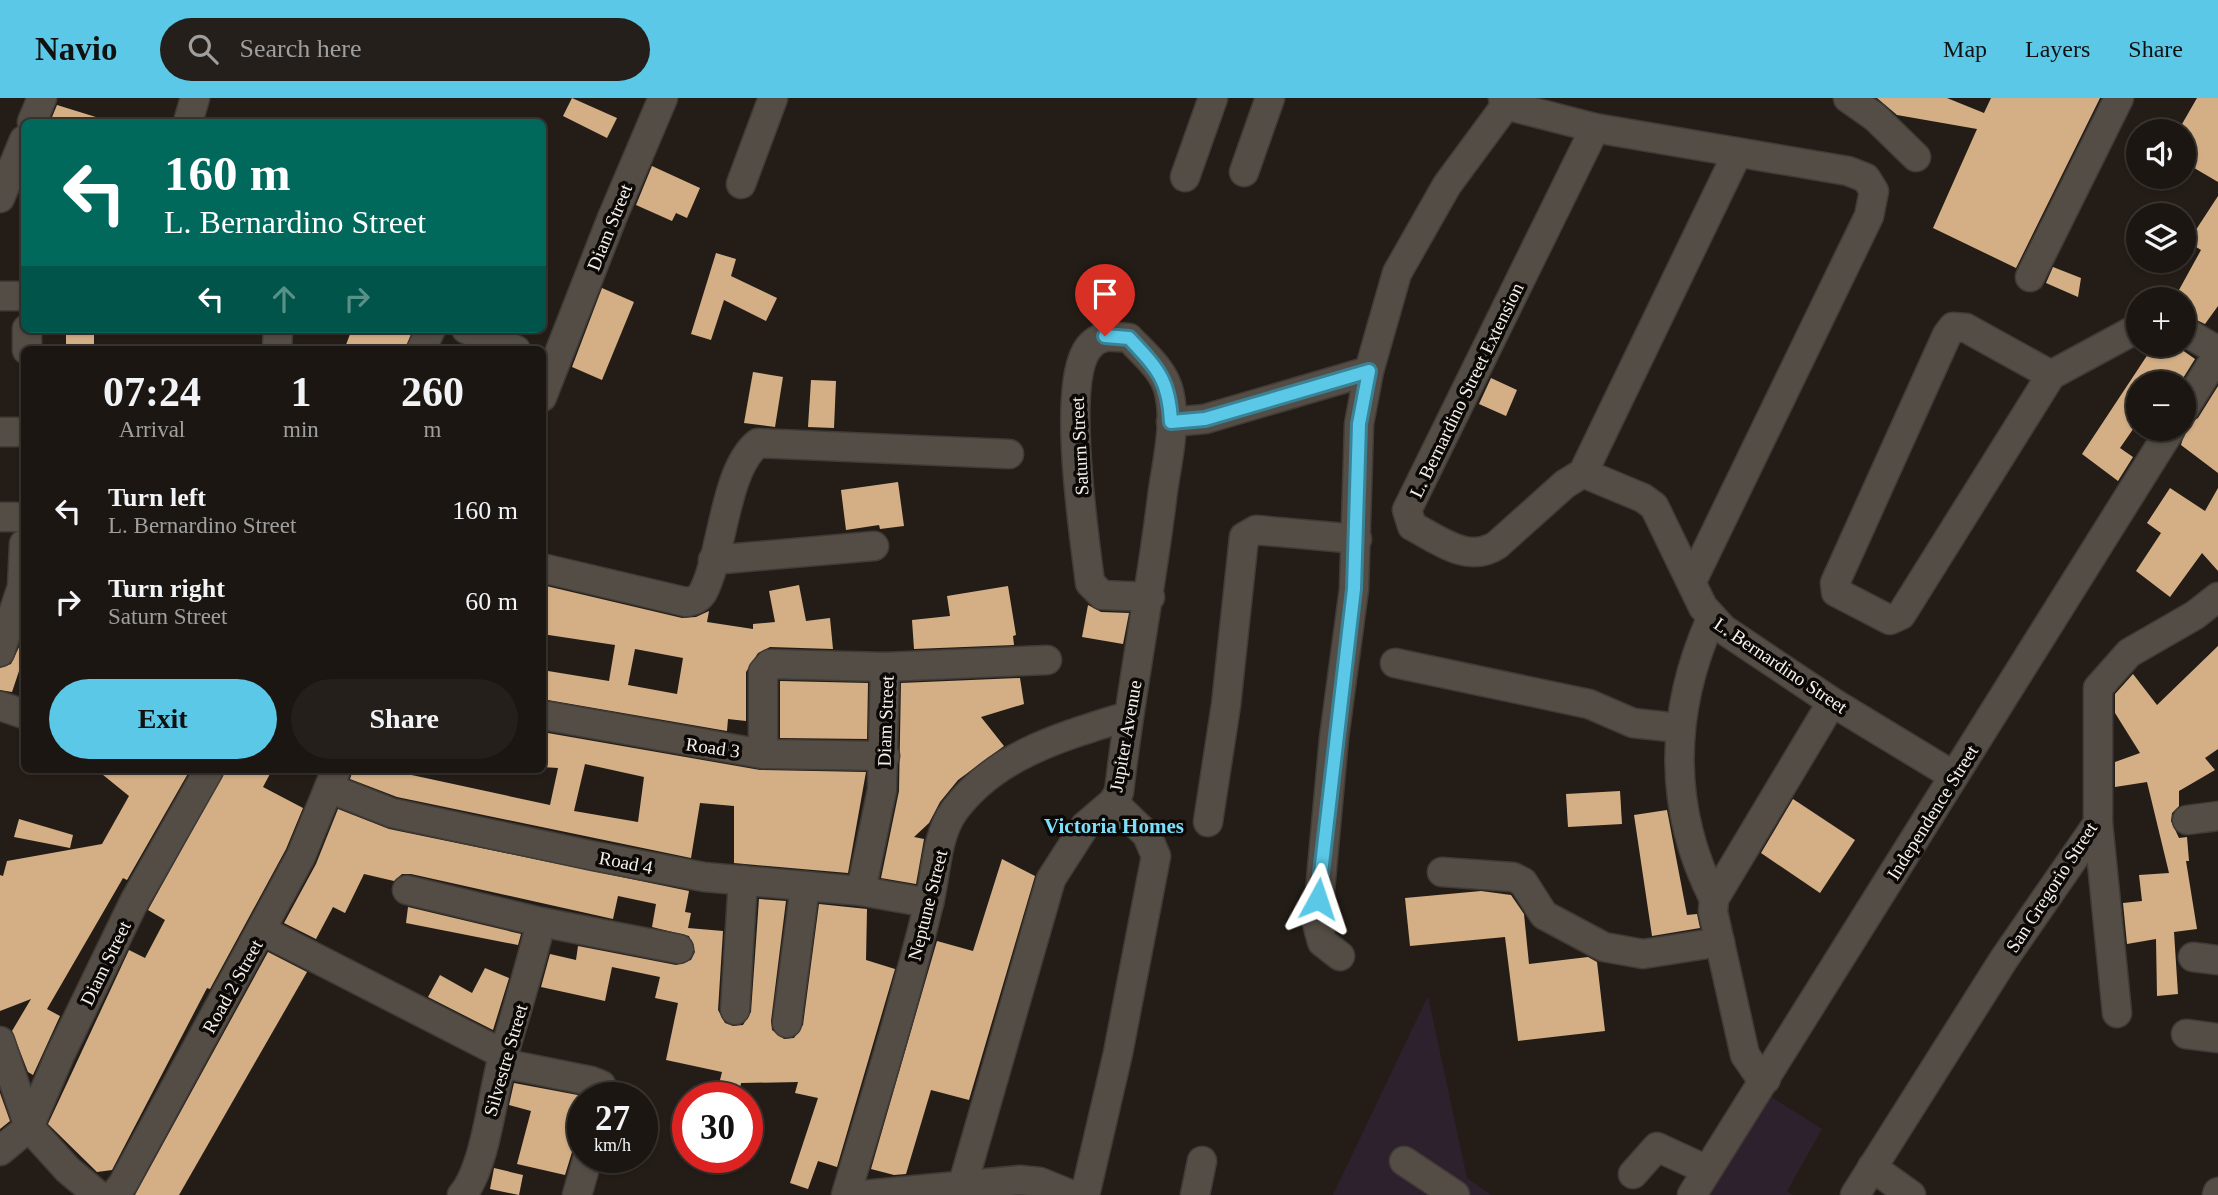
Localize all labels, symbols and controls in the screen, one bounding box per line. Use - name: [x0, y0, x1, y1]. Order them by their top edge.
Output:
- search box: [160, 18, 650, 81]
- icon: search: [184, 30, 222, 68]
- text: Navio: [35, 31, 118, 67]
- text: Search here: [240, 34, 361, 63]
- text: Map: [1943, 36, 1987, 62]
- text: Layers: [2025, 36, 2090, 62]
- text: Share: [2128, 36, 2183, 62]
- map controls: [2126, 119, 2196, 441]
- button: sound: [2126, 119, 2196, 189]
- text: 160 m: [164, 146, 291, 201]
- icon: left: [49, 147, 140, 238]
- street label: Diam Street: [583, 180, 637, 273]
- button: layers: [2126, 203, 2196, 273]
- text: L. Bernardino Street: [164, 204, 426, 240]
- pin: [1075, 264, 1135, 336]
- icon: arrive: [1086, 275, 1124, 313]
- street label: L. Bernardino Street Extension: [1405, 279, 1528, 501]
- icon: left: [192, 280, 230, 318]
- icon: ahead: [265, 280, 303, 318]
- icon: right: [338, 280, 376, 318]
- button: +: [2126, 287, 2196, 357]
- text: 07:24: [103, 369, 201, 415]
- text: 1: [290, 369, 311, 415]
- text: 260: [401, 369, 464, 415]
- button: −: [2126, 371, 2196, 441]
- street label: Saturn Street: [1066, 395, 1093, 496]
- text: Arrival: [119, 417, 185, 442]
- text: min: [283, 417, 319, 442]
- text: m: [423, 417, 441, 442]
- text: Turn left: [108, 483, 206, 512]
- icon: left: [49, 492, 87, 530]
- text: 160 m: [452, 496, 518, 525]
- text: L. Bernardino Street: [108, 513, 296, 538]
- text: Turn right: [108, 574, 225, 603]
- icon: right: [49, 583, 87, 621]
- text: 60 m: [465, 587, 518, 616]
- text: Saturn Street: [108, 604, 227, 629]
- street label: L. Bernardino Street: [1710, 613, 1852, 718]
- street label: Diam Street: [873, 674, 898, 767]
- button: Exit: [49, 679, 277, 759]
- button: Share: [291, 679, 518, 759]
- street label: Jupiter Avenue: [1105, 679, 1146, 794]
- street label: Road 3: [685, 733, 741, 762]
- street label: Independence Street: [1883, 741, 1983, 883]
- district label: Victoria Homes: [1044, 814, 1184, 838]
- street label: San Gregorio Street: [2002, 818, 2102, 956]
- street label: Road 4: [597, 847, 655, 878]
- street label: Neptune Street: [904, 847, 952, 963]
- position arrow: [1281, 862, 1355, 936]
- street label: Diam Street: [76, 917, 135, 1009]
- street label: Road 2 Street: [198, 935, 267, 1037]
- street label: Silvestre Street: [479, 1001, 532, 1119]
- speed limit sign: 30: [672, 1082, 763, 1173]
- text: 27: [595, 1099, 630, 1138]
- text: km/h: [594, 1135, 631, 1155]

